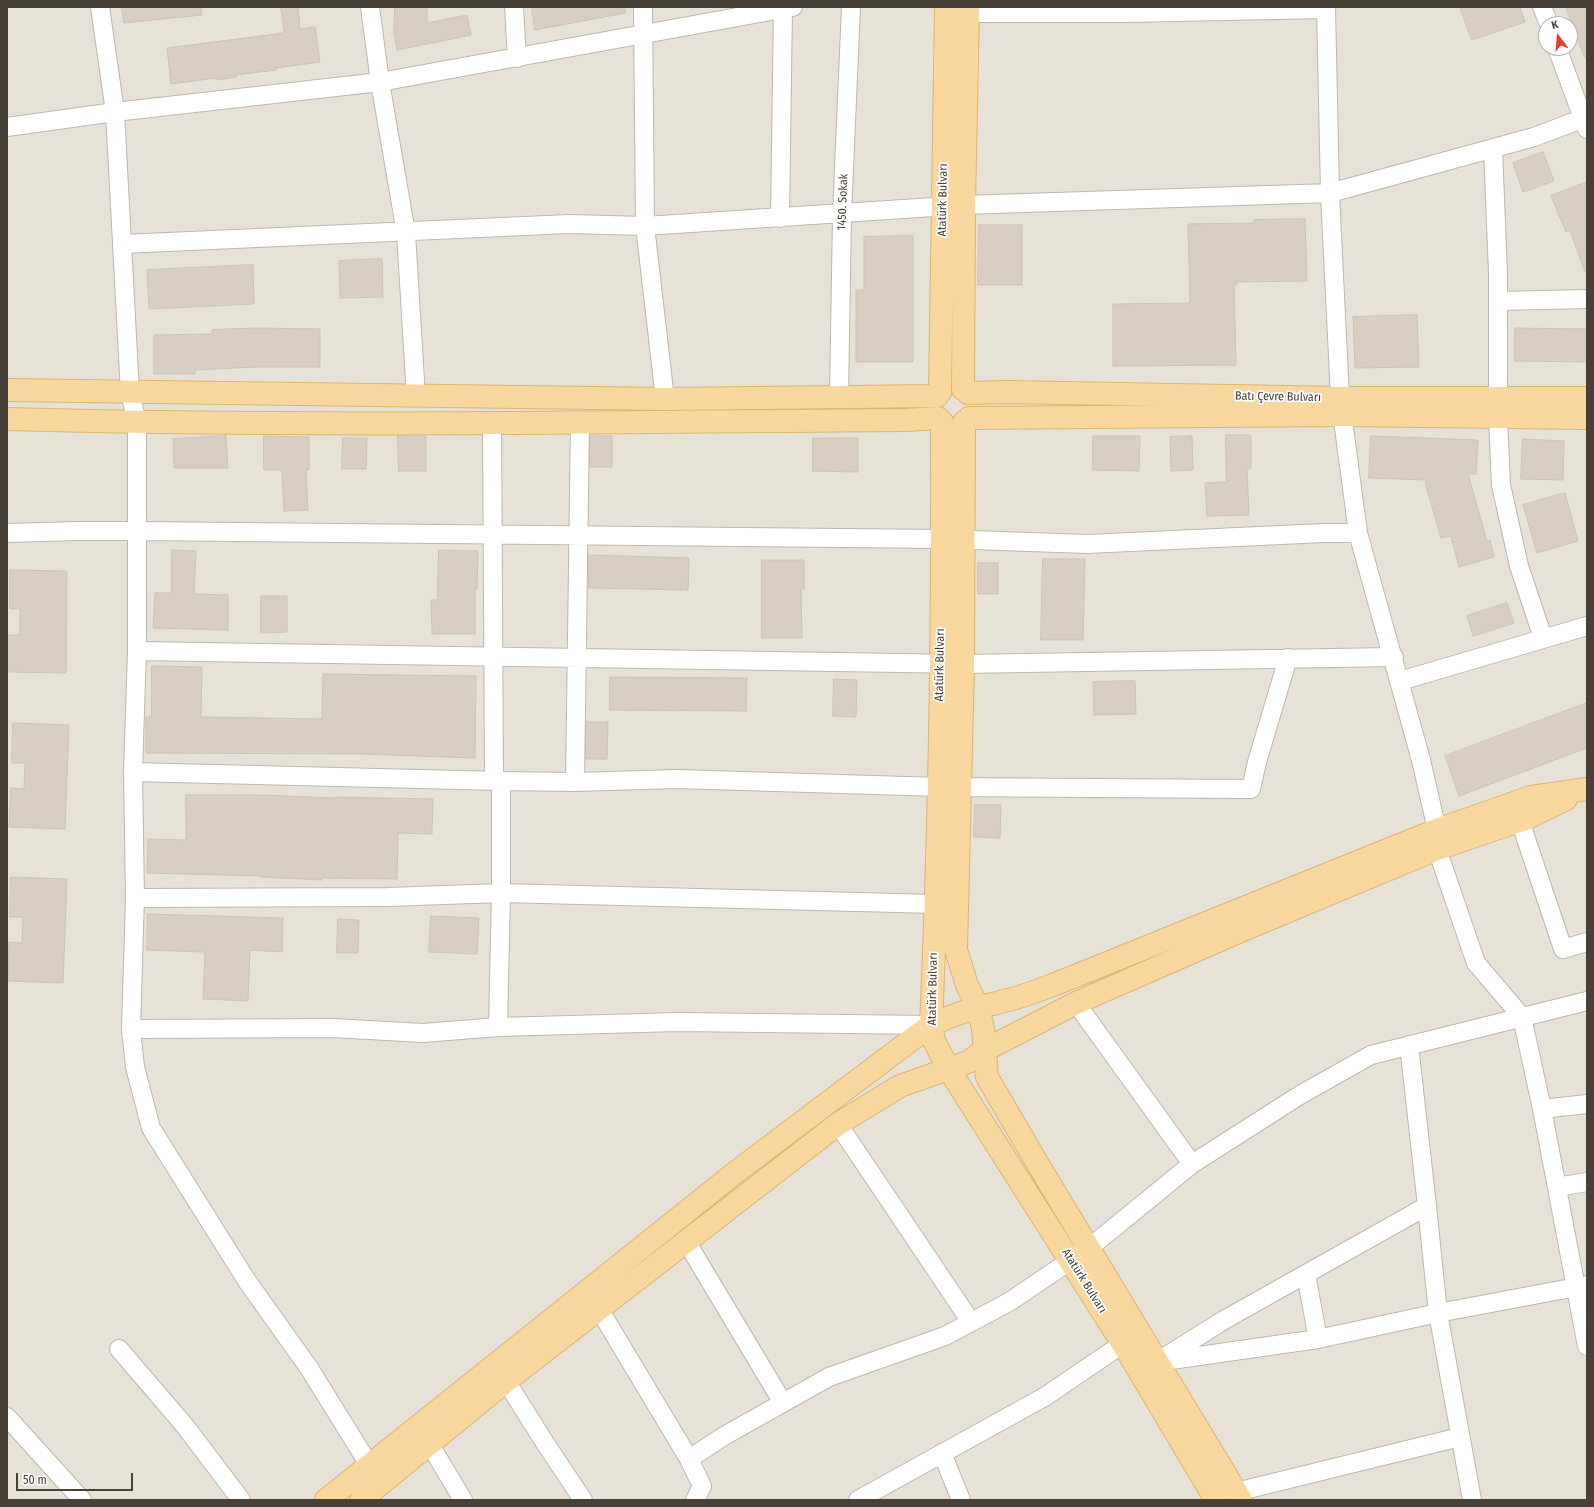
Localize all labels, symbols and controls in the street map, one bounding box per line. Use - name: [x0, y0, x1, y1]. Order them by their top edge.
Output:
- north arrow: [1538, 16, 1578, 56]
- text: K: [1550, 18, 1560, 32]
- street label: Atatürk Bulvarı: [935, 163, 951, 237]
- street label: 1450. Sokak: [835, 173, 851, 231]
- street label: Batı Çevre Bulvarı: [1235, 389, 1321, 405]
- street label: Atatürk Bulvarı: [932, 628, 948, 702]
- street label: Atatürk Bulvarı: [925, 952, 941, 1026]
- street label: Atatürk Bulvarı: [1059, 1246, 1109, 1316]
- scale bar: [18, 1465, 135, 1491]
- text: 50 m: [23, 1473, 47, 1487]

